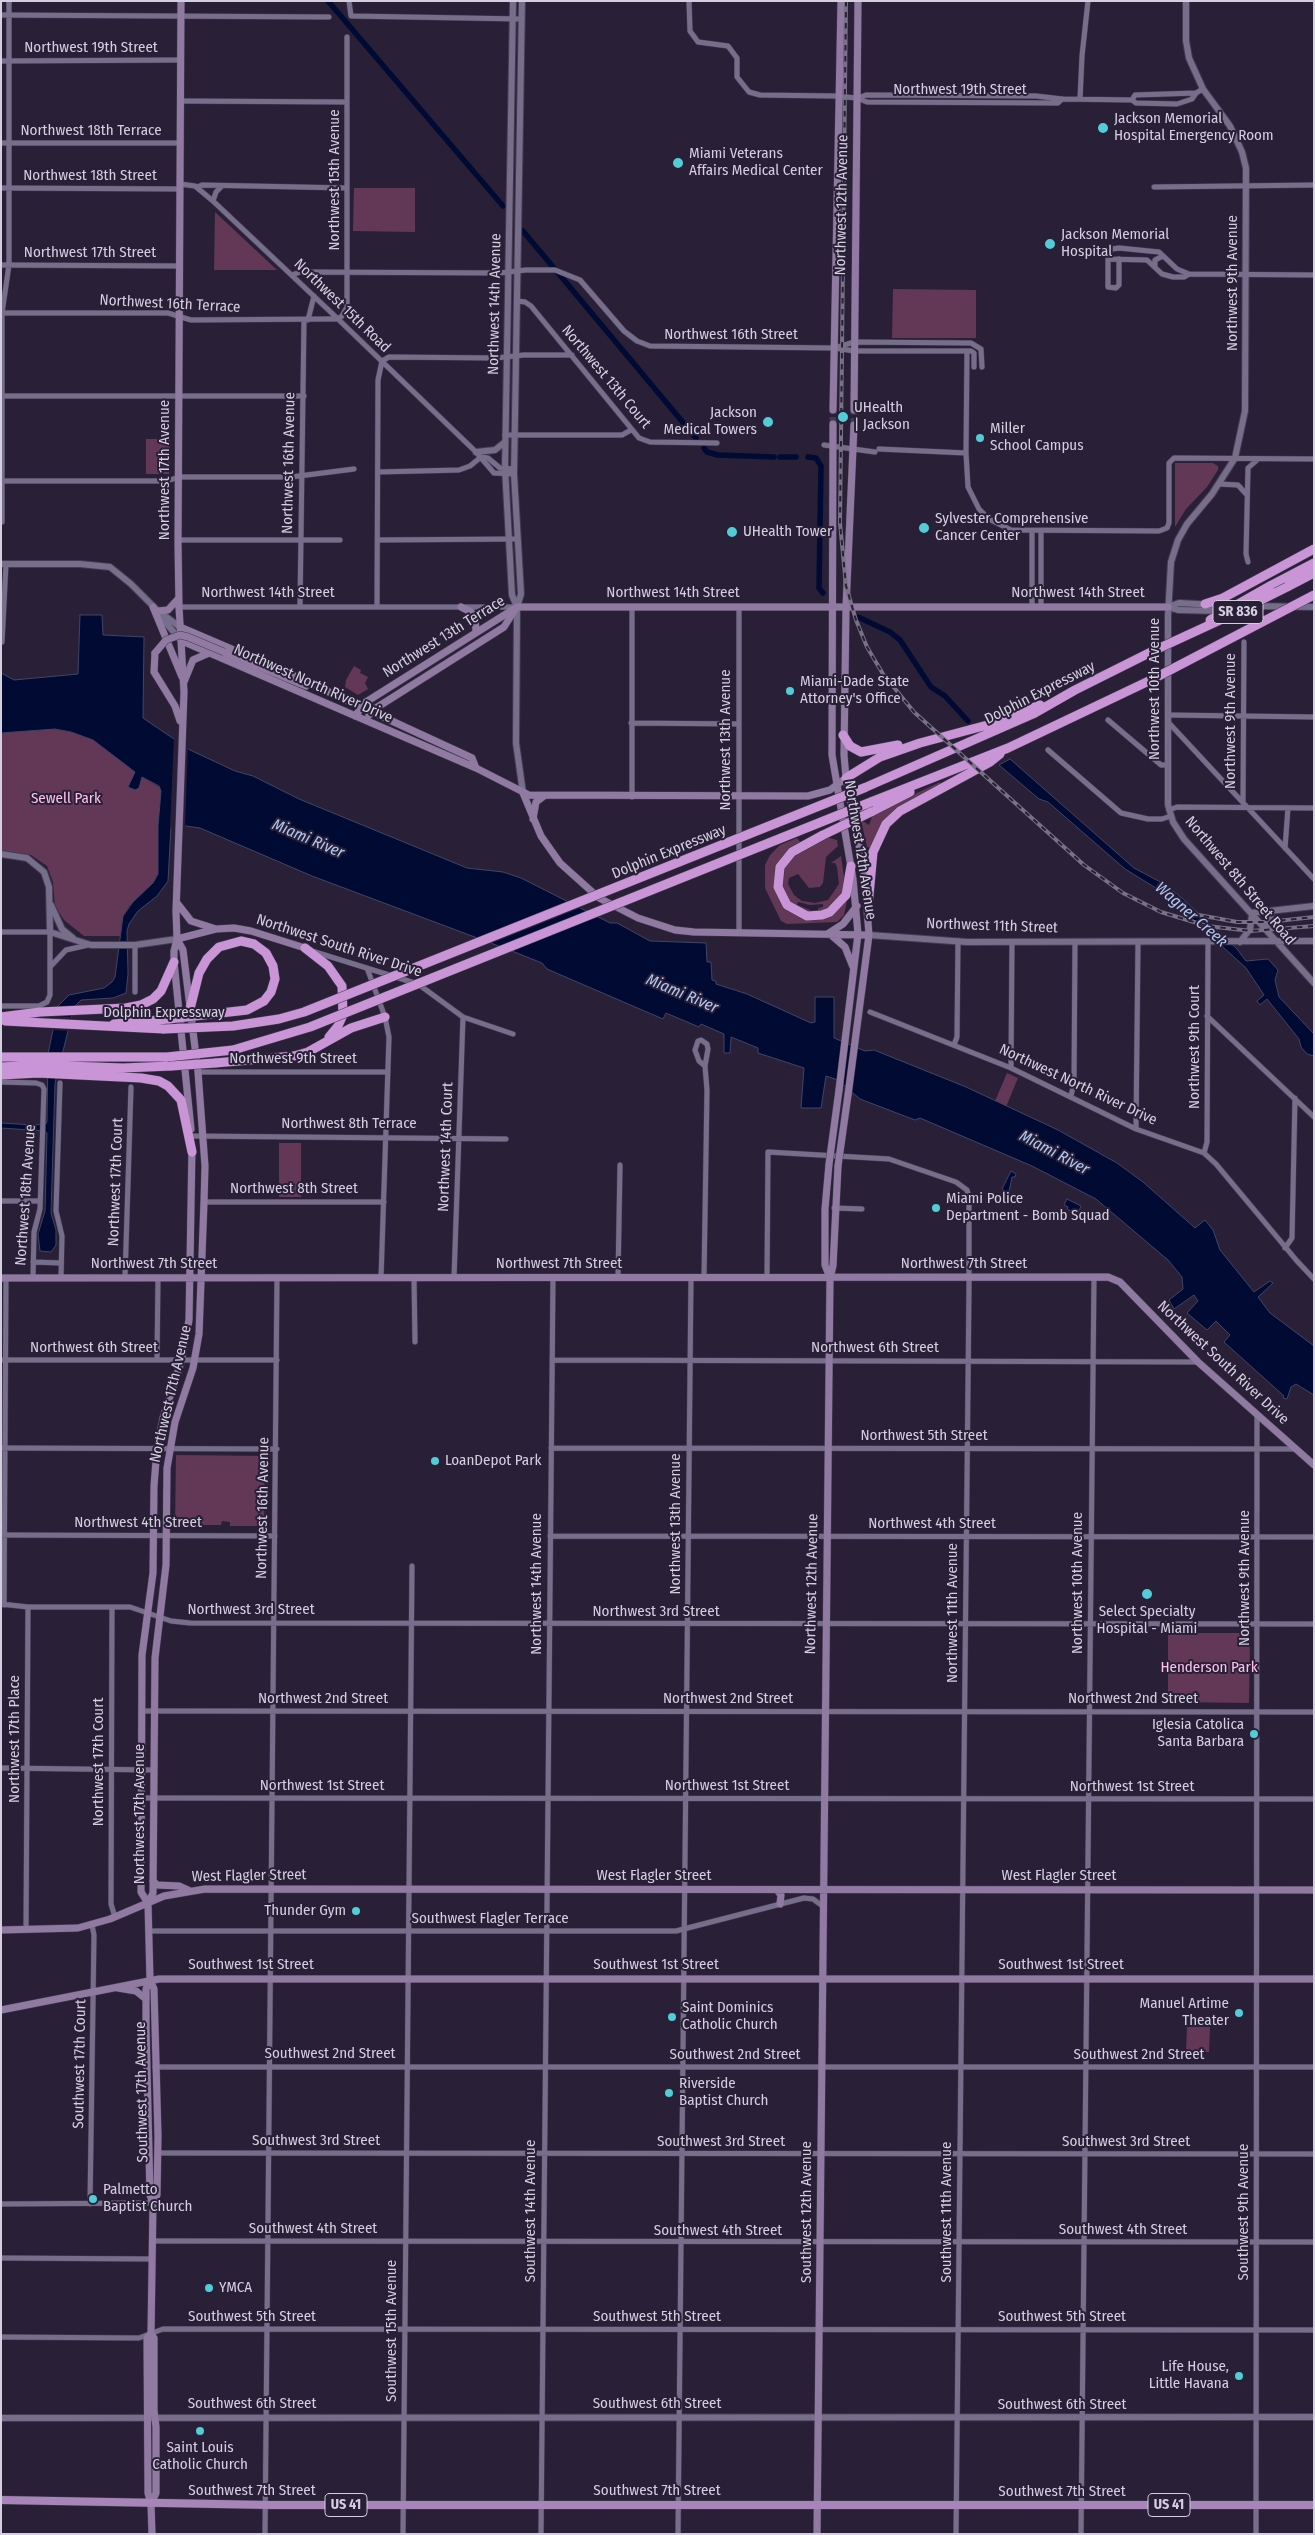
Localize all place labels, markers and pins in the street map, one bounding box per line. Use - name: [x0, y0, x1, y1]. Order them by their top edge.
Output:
- place label: Jackson Memorial Hospital Emergency Room: [1114, 110, 1274, 145]
- marker: Jackson Memorial Hospital Emergency Room: [1096, 121, 1110, 135]
- place label: Miami Veterans Affairs Medical Center: [689, 145, 823, 180]
- marker: Miami Veterans Affairs Medical Center: [671, 156, 685, 170]
- place label: Jackson Memorial Hospital: [1061, 226, 1169, 261]
- marker: Jackson Memorial Hospital: [1043, 237, 1057, 251]
- place label: UHealth | Jackson: [854, 399, 910, 434]
- place label: Jackson Medical Towers: [663, 404, 757, 439]
- marker: UHealth | Jackson: [836, 410, 850, 424]
- marker: Jackson Medical Towers: [761, 415, 775, 429]
- place label: Miller School Campus: [990, 420, 1084, 455]
- marker: Miller School Campus: [974, 432, 986, 444]
- place label: Sylvester Comprehensive Cancer Center: [935, 510, 1088, 545]
- marker: Sylvester Comprehensive Cancer Center: [917, 521, 931, 535]
- place label: UHealth Tower: [743, 523, 832, 541]
- marker: UHealth Tower: [725, 525, 739, 539]
- place label: Miami-Dade State Attorney's Office: [800, 673, 909, 708]
- marker: Miami-Dade State Attorney's Office: [784, 685, 796, 697]
- place label: Miami Police Department - Bomb Squad: [946, 1190, 1110, 1225]
- marker: Miami Police Department - Bomb Squad: [930, 1202, 942, 1214]
- place label: LoanDepot Park: [445, 1452, 541, 1470]
- marker: LoanDepot Park: [429, 1455, 441, 1467]
- marker: Select Specialty Hospital - Miami: [1140, 1587, 1154, 1601]
- place label: Select Specialty Hospital - Miami: [1097, 1603, 1197, 1638]
- place label: Iglesia Catolica Santa Barbara: [1152, 1716, 1244, 1751]
- marker: Iglesia Catolica Santa Barbara: [1248, 1728, 1260, 1740]
- place label: Thunder Gym: [264, 1902, 346, 1920]
- marker: Thunder Gym: [350, 1905, 362, 1917]
- place label: Manuel Artime Theater: [1140, 1995, 1229, 2030]
- place label: Saint Dominics Catholic Church: [682, 1999, 778, 2034]
- marker: Manuel Artime Theater: [1233, 2007, 1245, 2019]
- marker: Saint Dominics Catholic Church: [666, 2011, 678, 2023]
- place label: Riverside Baptist Church: [679, 2075, 768, 2110]
- marker: Riverside Baptist Church: [663, 2087, 675, 2099]
- place label: Palmetto Baptist Church: [103, 2181, 192, 2216]
- marker: Palmetto Baptist Church: [87, 2193, 99, 2205]
- place label: YMCA: [219, 2279, 252, 2297]
- marker: YMCA: [203, 2282, 215, 2294]
- place label: Life House, Little Havana: [1149, 2358, 1229, 2393]
- marker: Life House, Little Havana: [1233, 2370, 1245, 2382]
- marker: Saint Louis Catholic Church: [194, 2425, 206, 2437]
- place label: Saint Louis Catholic Church: [152, 2439, 248, 2474]

